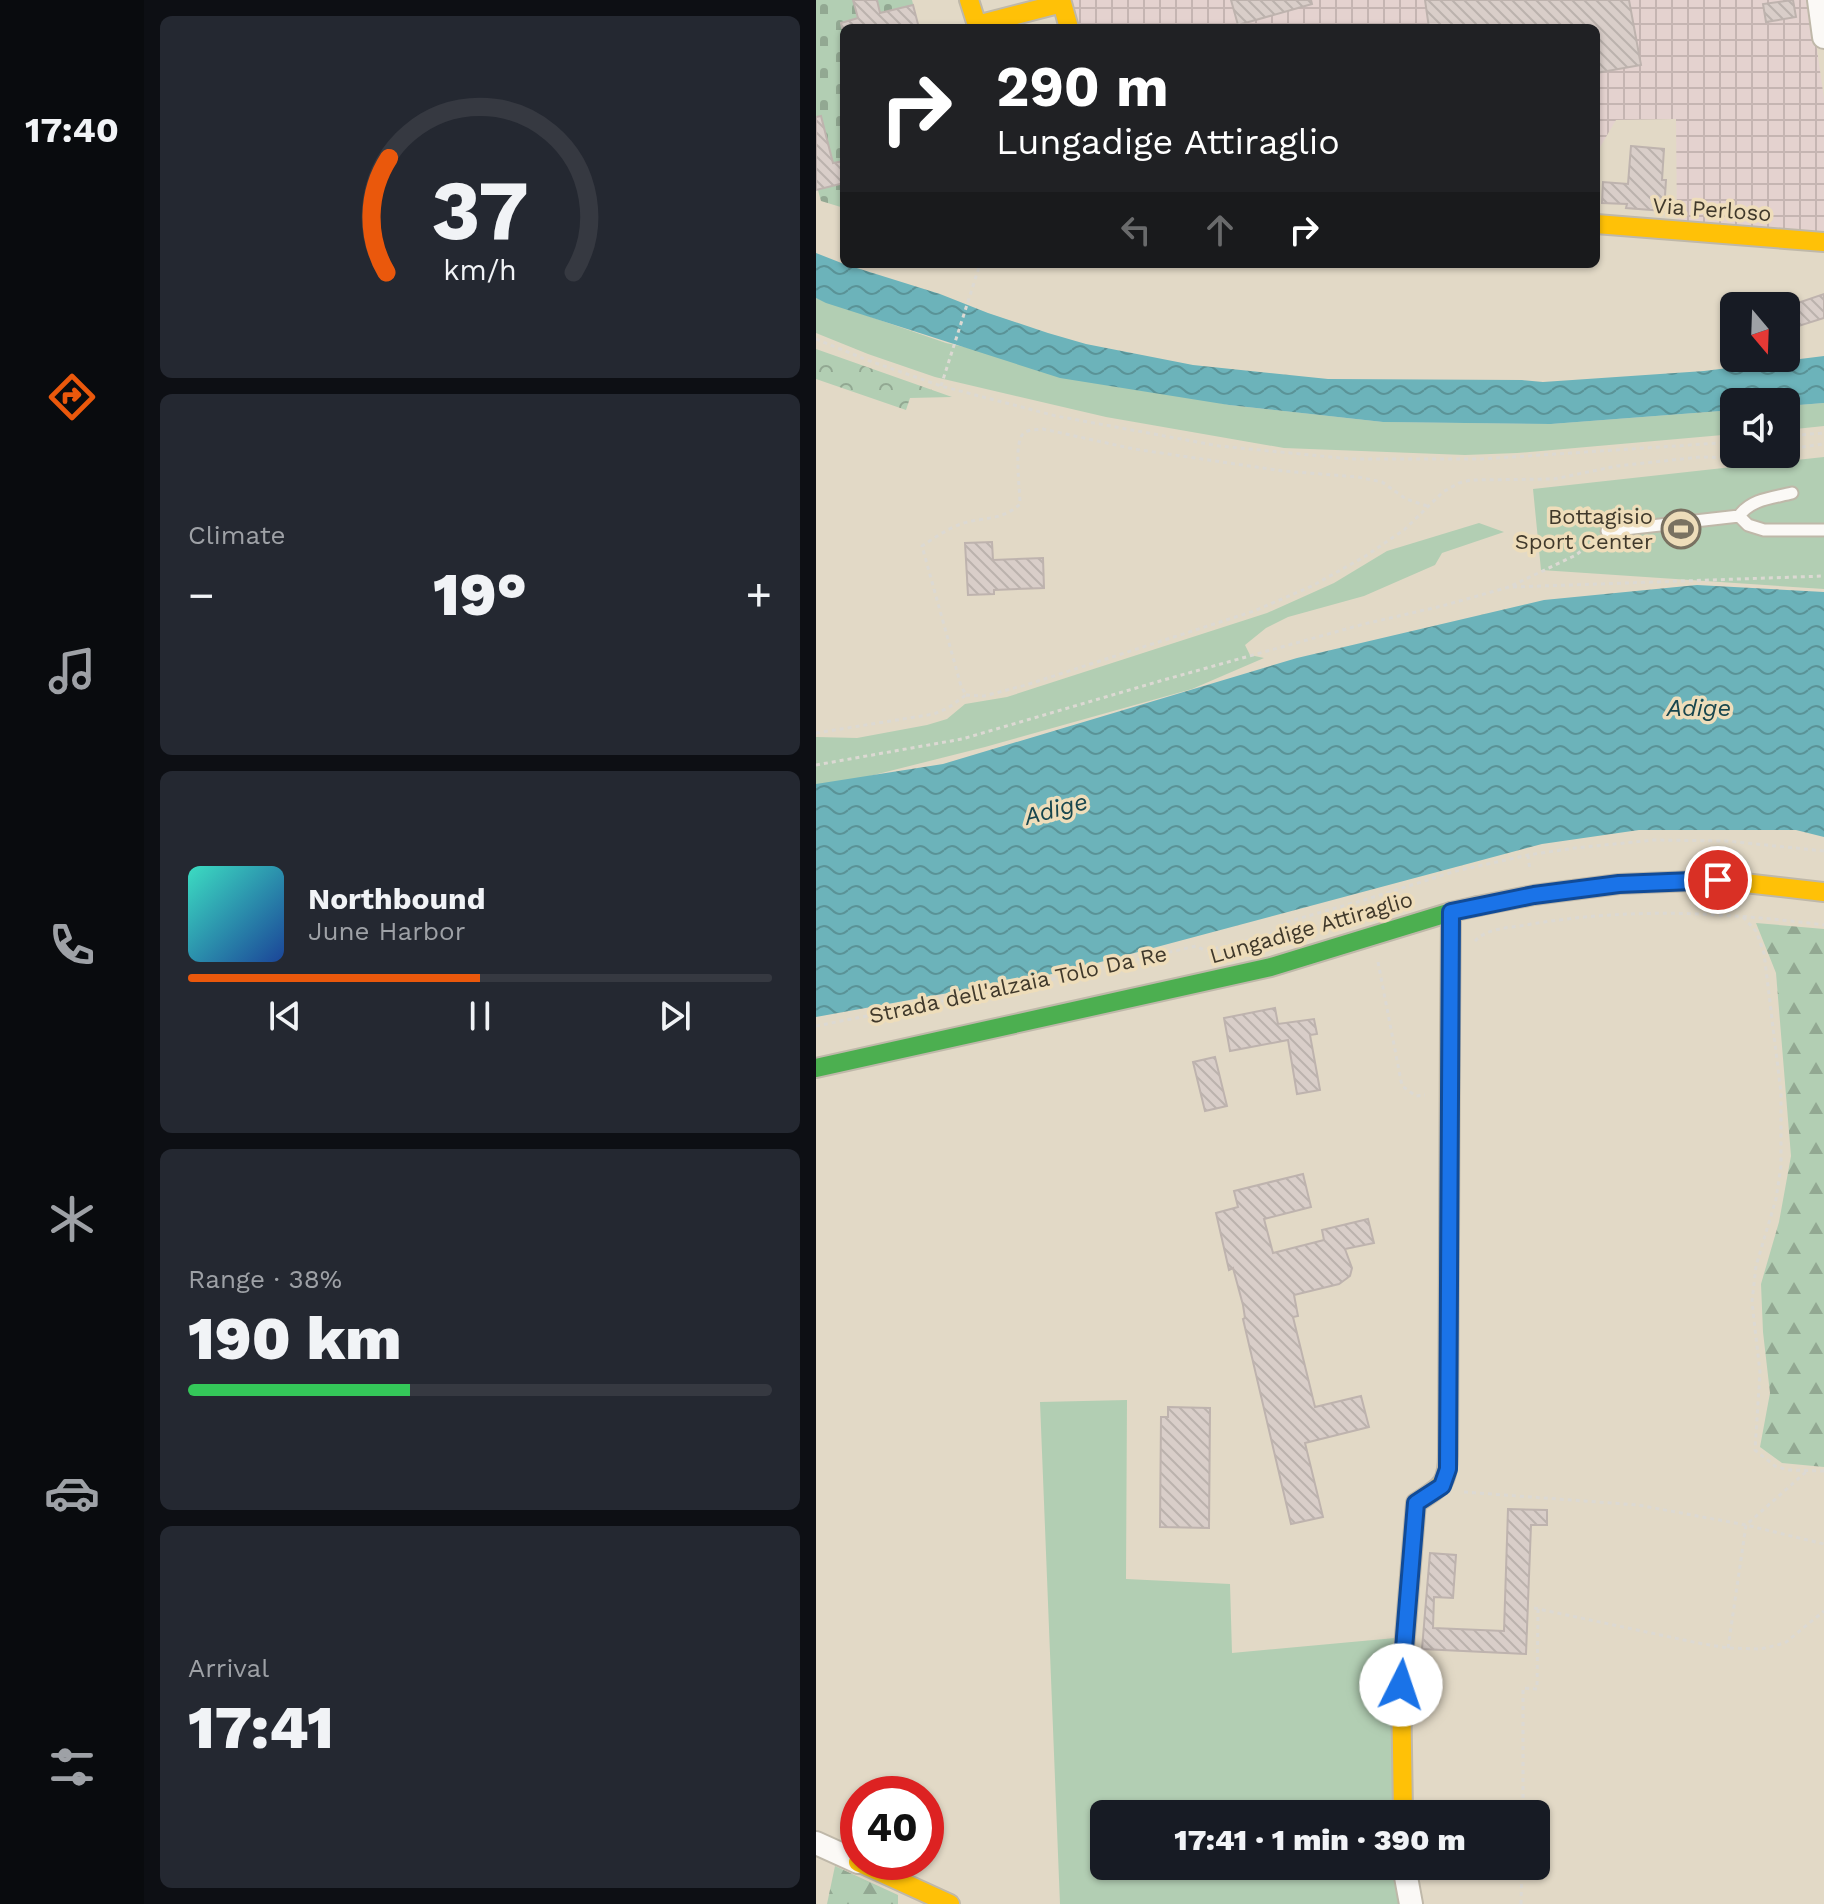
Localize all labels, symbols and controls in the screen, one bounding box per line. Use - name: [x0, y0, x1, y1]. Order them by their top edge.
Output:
- text: 290 m: [996, 54, 1169, 120]
- icon: right: [864, 56, 968, 160]
- text: 17:40: [25, 109, 119, 151]
- text: Lungadige Attiraglio: [996, 121, 1340, 163]
- text: 37: [431, 161, 529, 258]
- street label: Via Perloso: [1652, 193, 1772, 226]
- icon: left: [1114, 208, 1158, 252]
- icon: ahead: [1198, 208, 1242, 252]
- icon: right: [1282, 208, 1326, 252]
- text: km/h: [443, 253, 517, 287]
- north arrow: [1720, 292, 1800, 372]
- map controls: [1720, 292, 1800, 468]
- icon: directions: [44, 369, 100, 425]
- button: sound: [1720, 388, 1800, 468]
- place label: Bottagisio Sport Center: [1515, 504, 1653, 554]
- sports icon: Bottagisio Sport Center: [1660, 508, 1702, 550]
- text: Climate: [188, 520, 286, 550]
- text: 19°: [433, 559, 527, 630]
- text: −: [188, 569, 215, 621]
- text: +: [745, 569, 772, 621]
- icon: music: [44, 643, 100, 699]
- water label: Adige: [1666, 694, 1731, 722]
- water label: Adige: [1020, 787, 1091, 831]
- pin: [1684, 846, 1752, 914]
- icon: arrive: [1696, 858, 1740, 902]
- text: Northbound: [308, 881, 485, 916]
- street label: Lungadige Attiraglio: [1207, 886, 1416, 968]
- text: June Harbor: [308, 916, 465, 946]
- icon: phone: [44, 917, 100, 973]
- street label: Strada dell'alzaia Tolo Da Re: [867, 941, 1169, 1028]
- icon: previous: [263, 994, 307, 1038]
- icon: pause: [458, 994, 502, 1038]
- icon: next: [653, 994, 697, 1038]
- icon: climate: [44, 1191, 100, 1247]
- text: Range · 38%: [188, 1264, 342, 1294]
- text: 190 km: [188, 1303, 401, 1374]
- icon: car: [44, 1465, 100, 1521]
- position arrow: [1359, 1643, 1443, 1727]
- text: Arrival: [188, 1653, 269, 1683]
- text: 17:41: [188, 1692, 334, 1763]
- icon: filters: [44, 1739, 100, 1795]
- speed limit sign: 40: [840, 1776, 944, 1880]
- text: 17:41 · 1 min · 390 m: [1174, 1822, 1466, 1857]

